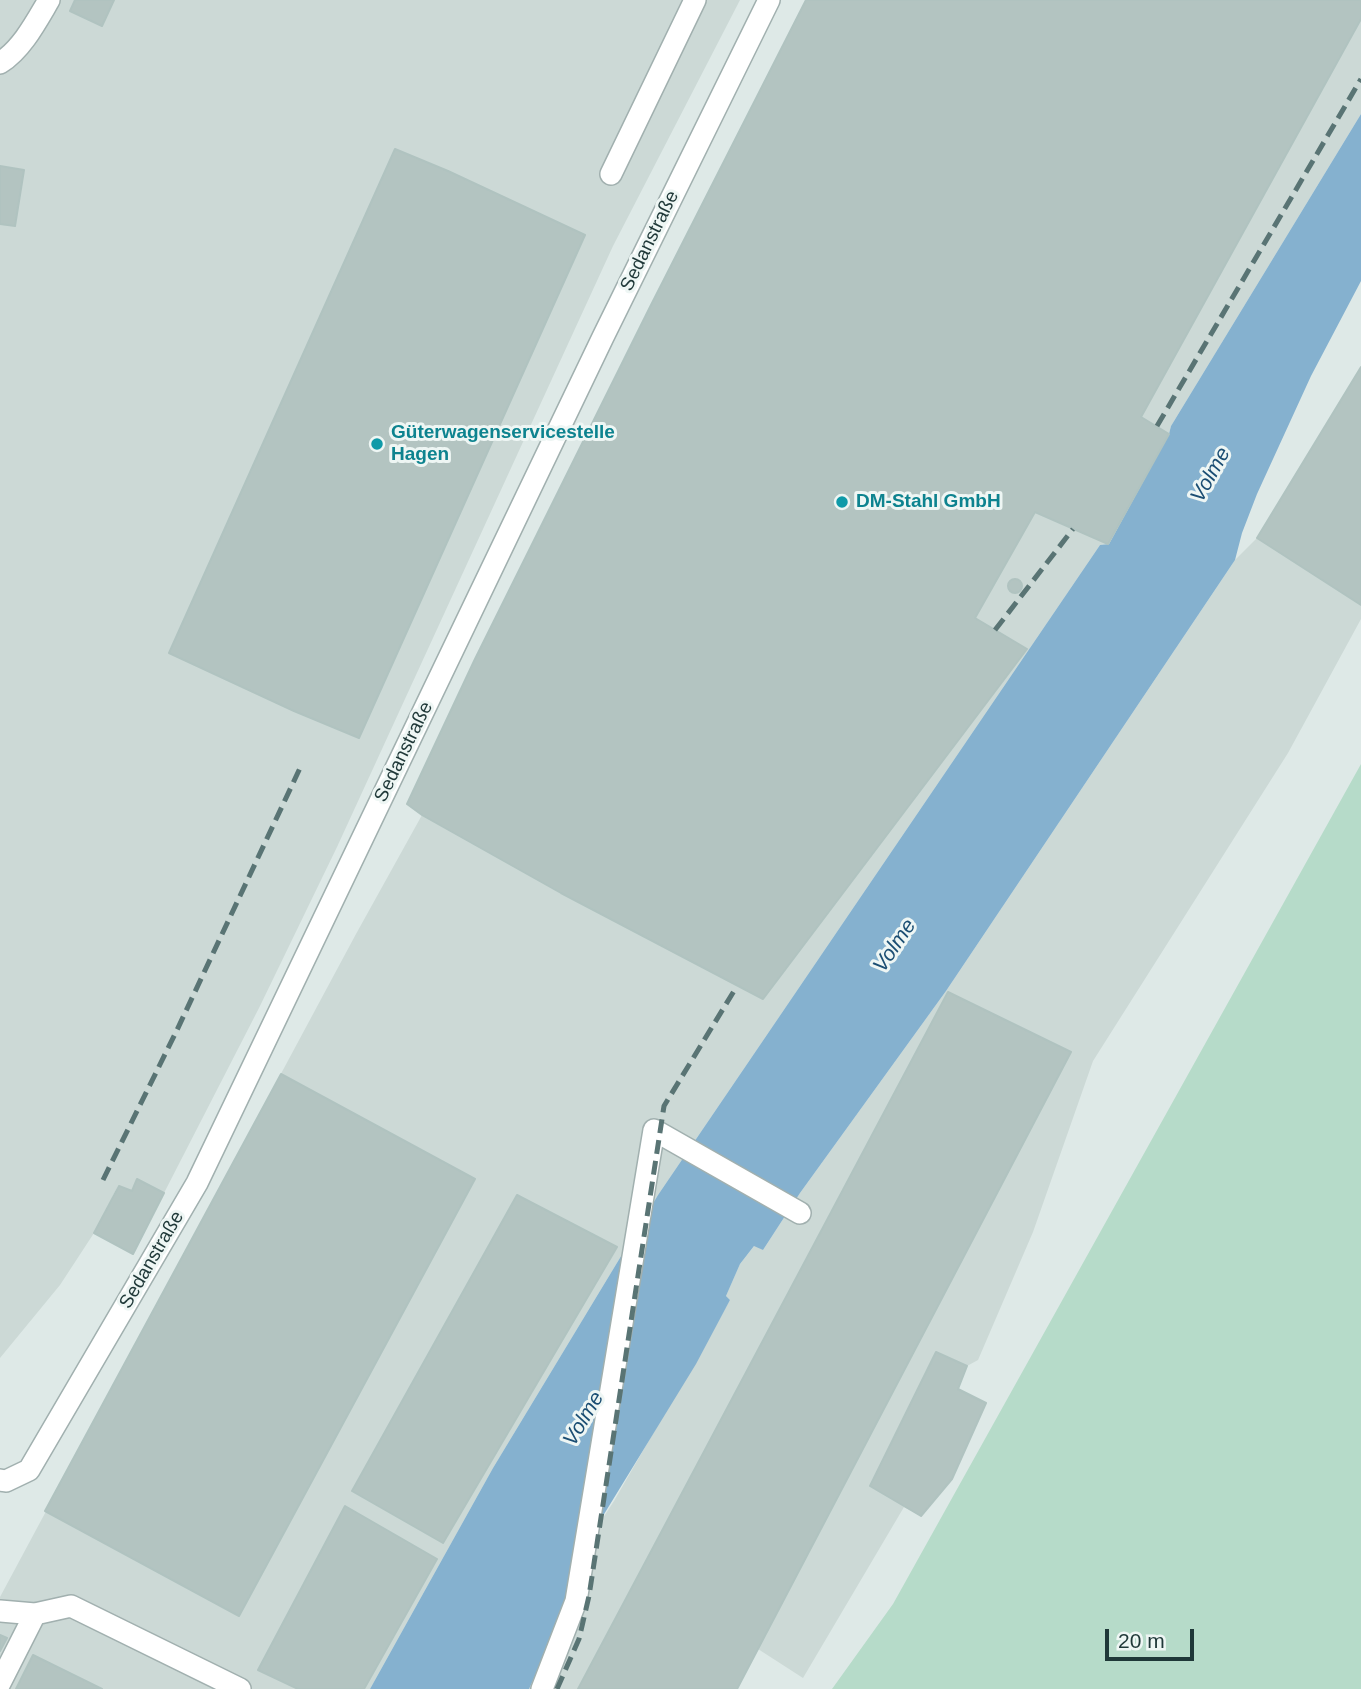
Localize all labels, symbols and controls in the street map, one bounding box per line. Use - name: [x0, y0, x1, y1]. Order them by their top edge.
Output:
- street label: Sedanstraße: [616, 187, 684, 295]
- place label: Güterwagenservicestelle Hagen: [391, 422, 615, 466]
- marker: Güterwagenservicestelle Hagen: [369, 436, 385, 452]
- water label: Volme: [1186, 443, 1236, 507]
- place label: DM-Stahl GmbH: [856, 491, 1001, 513]
- marker: DM-Stahl GmbH: [834, 494, 850, 510]
- street label: Sedanstraße: [370, 698, 438, 806]
- water label: Volme: [868, 915, 922, 977]
- street label: Sedanstraße: [115, 1207, 189, 1313]
- water label: Volme: [558, 1387, 610, 1451]
- scale bar: [1109, 1616, 1198, 1660]
- text: 20 m: [1118, 1629, 1165, 1652]

